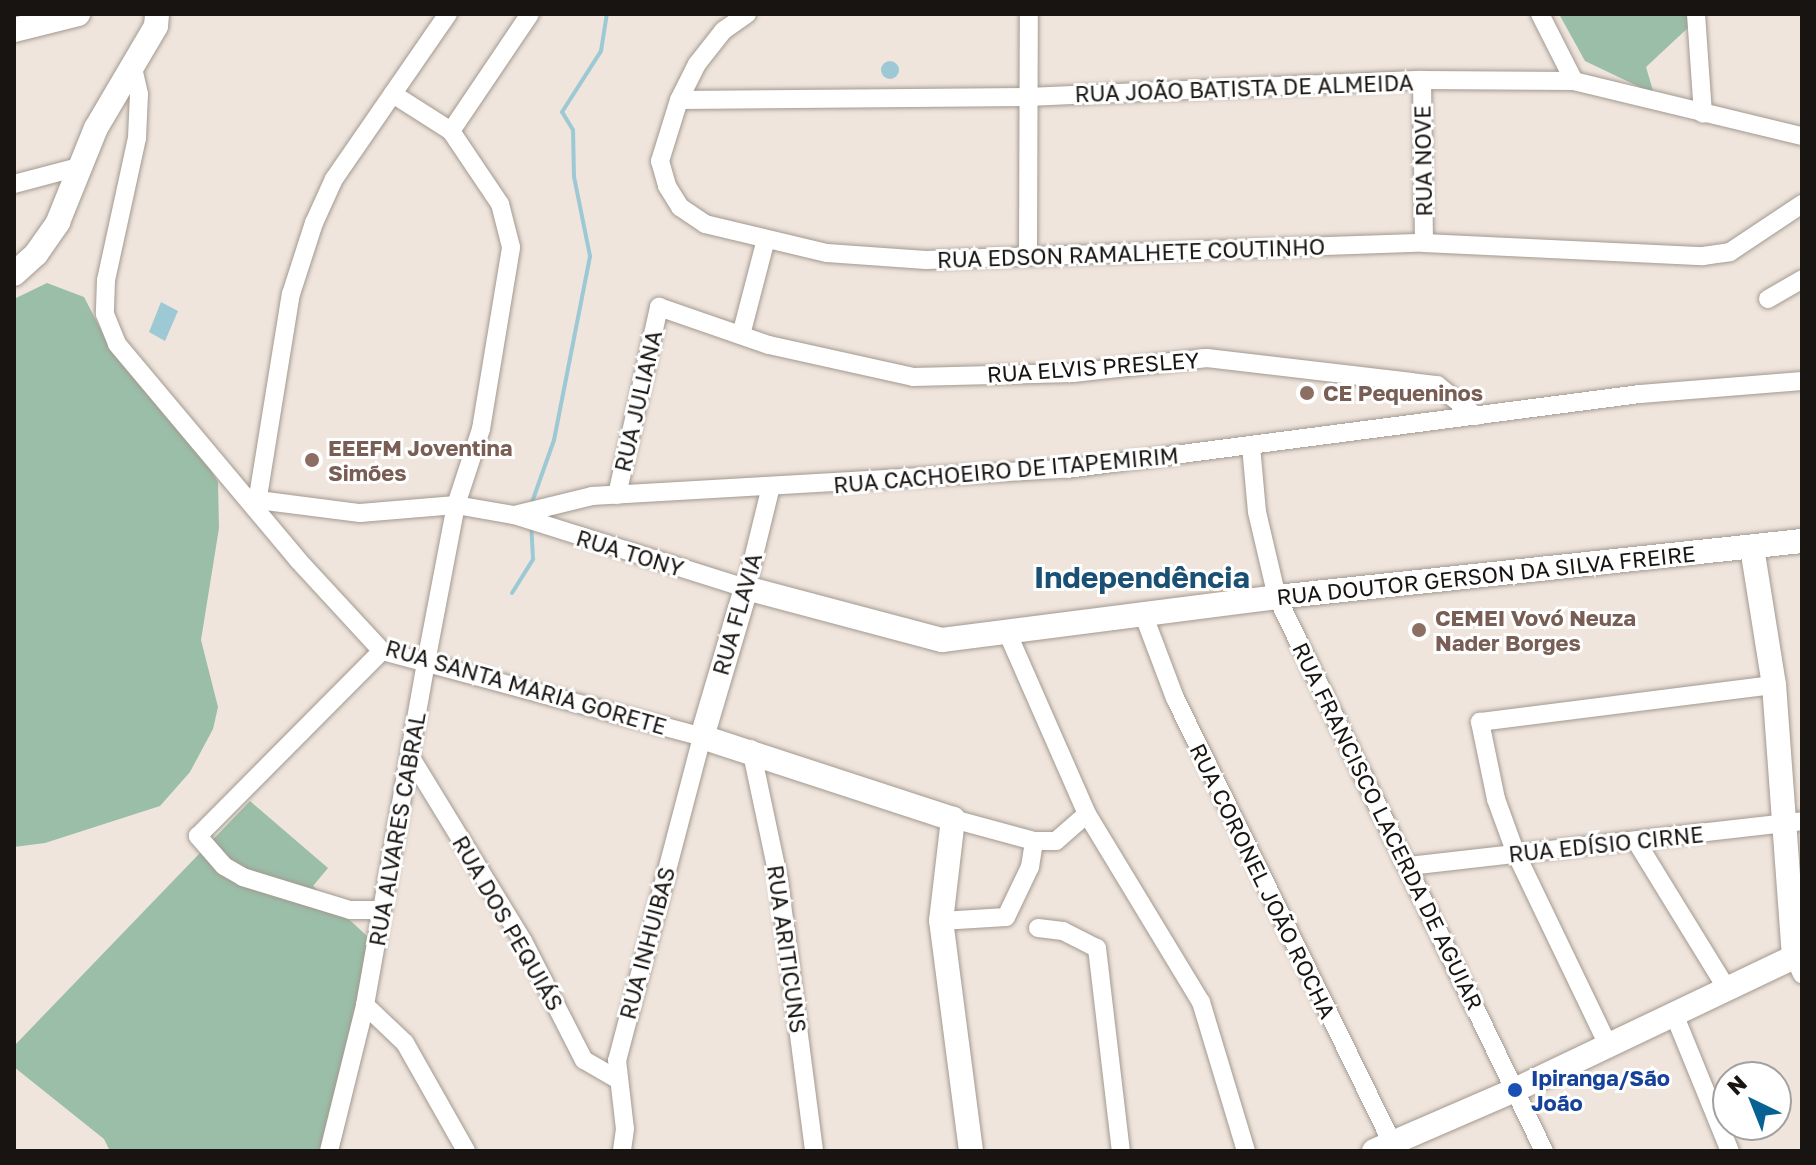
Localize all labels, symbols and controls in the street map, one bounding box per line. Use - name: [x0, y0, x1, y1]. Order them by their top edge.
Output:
- street label: RUA JOÃO BATISTA DE ALMEIDA: [1074, 69, 1414, 107]
- street label: RUA NOVE: [1409, 105, 1437, 217]
- street label: RUA EDSON RAMALHETE COUTINHO: [937, 233, 1325, 273]
- street label: RUA JULIANA: [609, 328, 667, 474]
- street label: RUA ELVIS PRESLEY: [986, 346, 1200, 388]
- place label: CE Pequeninos: [1323, 380, 1483, 406]
- marker: CE Pequeninos: [1298, 384, 1316, 402]
- place label: EEEFM Joventina Simões: [328, 434, 513, 486]
- street label: RUA CACHOEIRO DE ITAPEMIRIM: [832, 442, 1180, 498]
- marker: EEEFM Joventina Simões: [303, 451, 321, 469]
- street label: RUA TONY: [573, 524, 687, 582]
- street label: RUA DOUTOR GERSON DA SILVA FREIRE: [1275, 540, 1697, 610]
- street label: RUA FLAVIA: [707, 550, 767, 678]
- district label: Independência: [1034, 559, 1250, 595]
- place label: CEMEI Vovó Neuza Nader Borges: [1435, 604, 1636, 656]
- marker: CEMEI Vovó Neuza Nader Borges: [1410, 621, 1428, 639]
- street label: RUA SANTA MARIA GORETE: [382, 634, 670, 740]
- street label: RUA FRANCISCO LACERDA DE AGUIAR: [1287, 638, 1489, 1014]
- street label: RUA ALVARES CABRAL: [363, 710, 431, 948]
- street label: RUA CORONEL JOÃO ROCHA: [1185, 739, 1341, 1023]
- street label: RUA EDÍSIO CIRNE: [1507, 821, 1705, 867]
- street label: RUA DOS PEQUIÁS: [447, 831, 569, 1015]
- street label: RUA ARITICUNS: [762, 863, 812, 1035]
- street label: RUA INHUIBAS: [614, 864, 680, 1022]
- north arrow: [1712, 1061, 1792, 1141]
- place label: Ipiranga/São João: [1531, 1064, 1670, 1116]
- text: N: [1721, 1069, 1752, 1100]
- marker: Ipiranga/São João: [1506, 1081, 1524, 1099]

